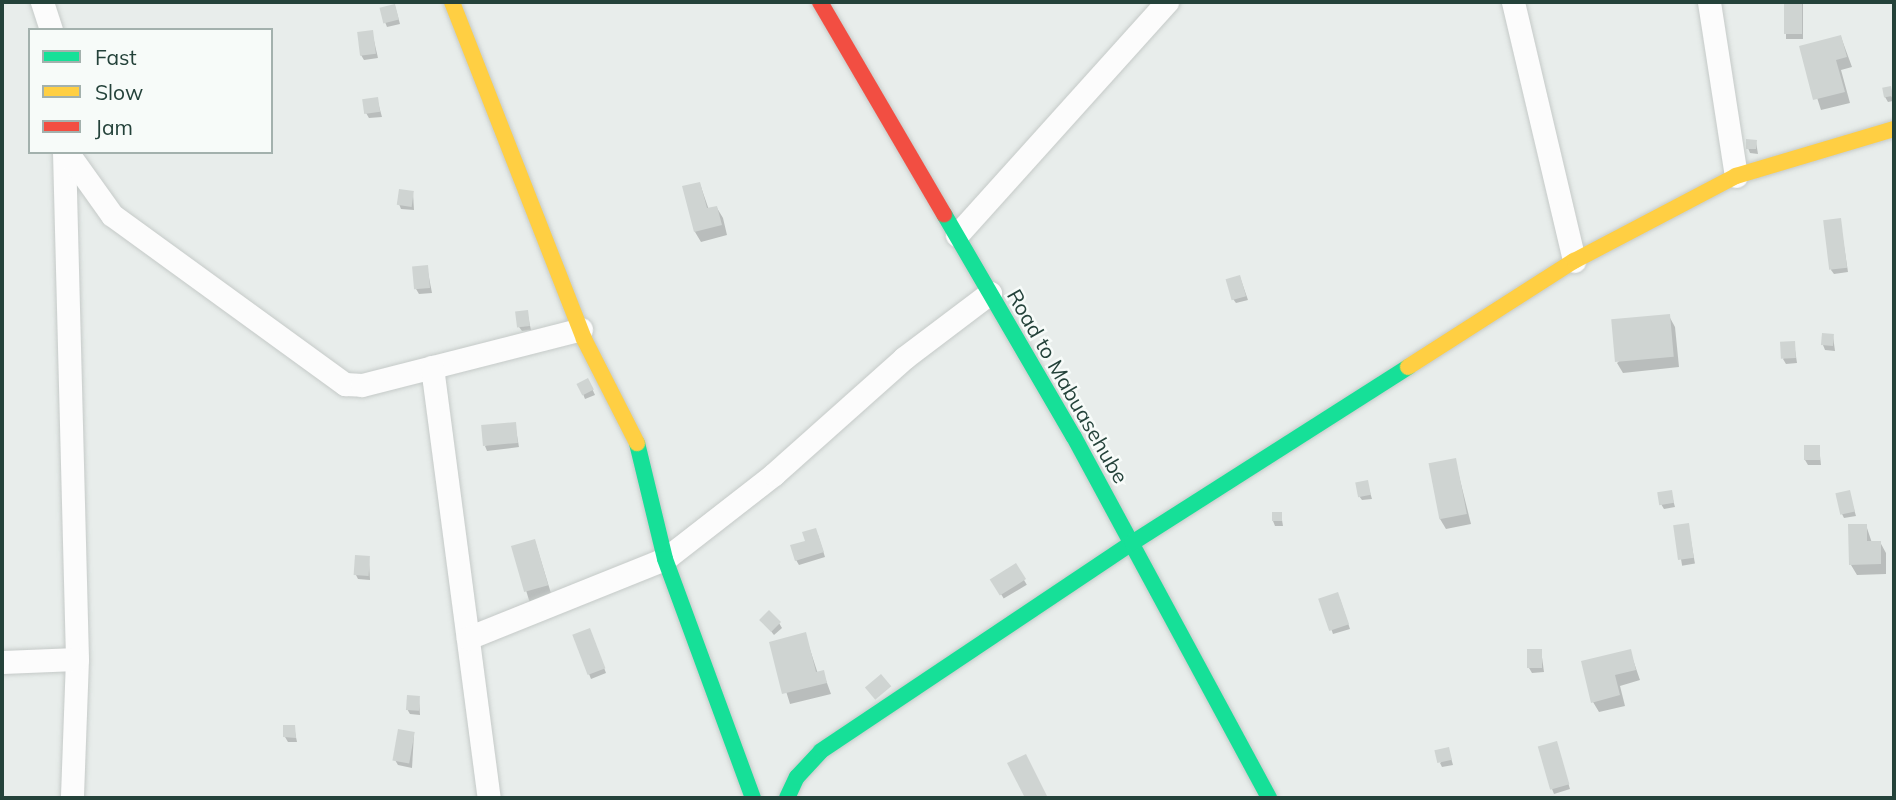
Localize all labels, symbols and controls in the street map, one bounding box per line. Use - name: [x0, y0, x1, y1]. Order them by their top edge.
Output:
- legend: [28, 28, 273, 154]
- text: Fast: [95, 44, 137, 70]
- text: Slow: [95, 79, 143, 105]
- text: Jam: [95, 114, 133, 140]
- street label: Road to Mabuasehube: [1002, 284, 1134, 488]

